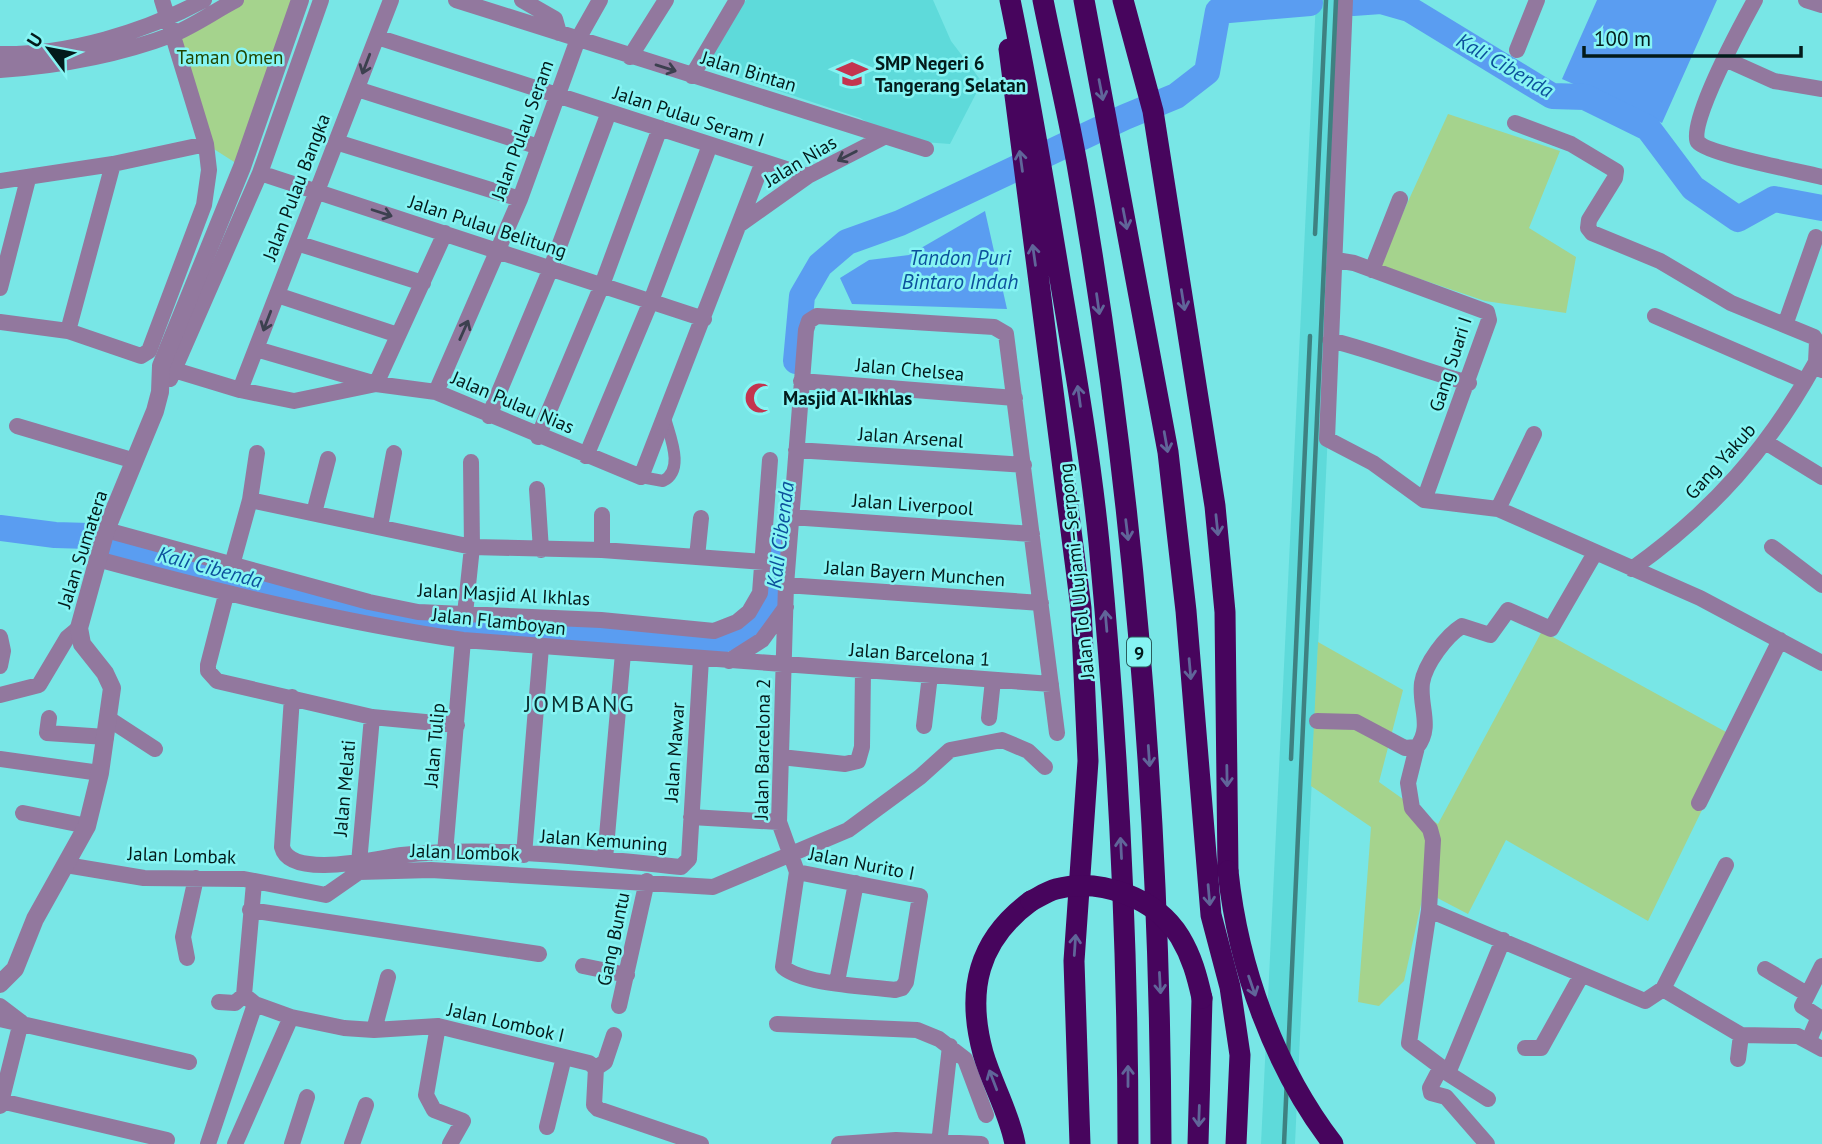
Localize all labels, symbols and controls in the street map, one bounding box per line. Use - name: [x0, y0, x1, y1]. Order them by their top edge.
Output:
- north arrow: [14, 14, 84, 84]
- scale bar: [1584, 14, 1801, 58]
- text: 100 m: [1594, 25, 1651, 52]
- water label: Kali Cibenda: [1452, 26, 1559, 104]
- text: U: [21, 29, 48, 51]
- park label: Taman Omen: [177, 45, 283, 69]
- street label: Jalan Bintan: [698, 45, 799, 97]
- place label: SMP Negeri 6 Tangerang Selatan: [875, 51, 1026, 97]
- one-way arrow: [359, 52, 372, 74]
- street label: Jalan Pulau Seram: [485, 57, 558, 204]
- school or university icon: SMP Negeri 6 Tangerang Selatan: [835, 57, 869, 91]
- one-way arrow: [655, 62, 677, 75]
- one-way arrow: [1094, 78, 1108, 101]
- street label: Jalan Pulau Seram I: [609, 80, 768, 152]
- street label: Jalan Pulau Bangka: [257, 110, 335, 265]
- street label: Jalan Nias: [758, 130, 841, 193]
- one-way arrow: [837, 150, 858, 164]
- one-way arrow: [1015, 150, 1028, 173]
- street label: Jalan Pulau Belitung: [405, 189, 570, 263]
- one-way arrow: [1118, 207, 1132, 230]
- one-way arrow: [370, 208, 392, 220]
- water label: Tandon Puri Bintaro Indah: [902, 244, 1018, 295]
- one-way arrow: [1028, 244, 1041, 267]
- one-way arrow: [1177, 288, 1190, 311]
- one-way arrow: [1092, 292, 1105, 315]
- one-way arrow: [259, 310, 272, 332]
- street label: Gang Suari I: [1423, 313, 1477, 415]
- one-way arrow: [458, 320, 471, 341]
- street label: Jalan Chelsea: [854, 352, 965, 386]
- street label: Jalan Pulau Nias: [447, 365, 578, 439]
- mosque icon: Masjid Al-Ikhlas: [743, 381, 777, 415]
- one-way arrow: [1073, 385, 1086, 407]
- place label: Masjid Al-Ikhlas: [783, 386, 912, 410]
- street label: Gang Yakub: [1679, 418, 1761, 504]
- street label: Jalan Arsenal: [857, 421, 965, 453]
- one-way arrow: [1160, 431, 1173, 453]
- street label: Jalan Tol Ulujami–Serpong: [1053, 462, 1099, 681]
- water label: Kali Cibenda: [760, 479, 800, 590]
- street label: Jalan Sumatera: [51, 487, 112, 612]
- street label: Jalan Liverpool: [851, 488, 975, 520]
- one-way arrow: [1210, 513, 1223, 536]
- one-way arrow: [1121, 518, 1134, 540]
- water label: Kali Cibenda: [155, 540, 266, 594]
- street label: Jalan Bayern Munchen: [823, 555, 1006, 591]
- street label: Jalan Masjid Al Ikhlas: [416, 577, 591, 610]
- street label: Jalan Flamboyan: [430, 602, 567, 640]
- one-way arrow: [1099, 611, 1112, 633]
- street label: Jalan Barcelona 1: [848, 637, 991, 671]
- road number: 9: [1127, 638, 1151, 666]
- one-way arrow: [1184, 657, 1197, 679]
- street label: Jalan Barcelona 2: [749, 678, 775, 821]
- district label: JOMBANG: [523, 689, 636, 718]
- street label: Jalan Mawar: [658, 701, 689, 804]
- street label: Jalan Tulip: [418, 702, 450, 789]
- street label: Jalan Melati: [328, 739, 360, 838]
- one-way arrow: [1143, 744, 1156, 767]
- one-way arrow: [1220, 765, 1234, 788]
- street label: Jalan Kemuning: [539, 824, 668, 856]
- one-way arrow: [1114, 837, 1127, 860]
- street label: Jalan Lombok: [409, 838, 520, 866]
- street label: Jalan Lombak: [126, 841, 237, 869]
- street label: Jalan Nurito I: [806, 841, 917, 885]
- one-way arrow: [1203, 884, 1216, 906]
- street label: Gang Buntu: [591, 890, 635, 988]
- one-way arrow: [1069, 934, 1082, 957]
- one-way arrow: [1153, 972, 1166, 995]
- one-way arrow: [1247, 974, 1259, 996]
- street label: Jalan Lombok I: [444, 997, 567, 1047]
- one-way arrow: [1121, 1065, 1135, 1088]
- one-way arrow: [986, 1069, 999, 1091]
- one-way arrow: [1192, 1104, 1205, 1127]

